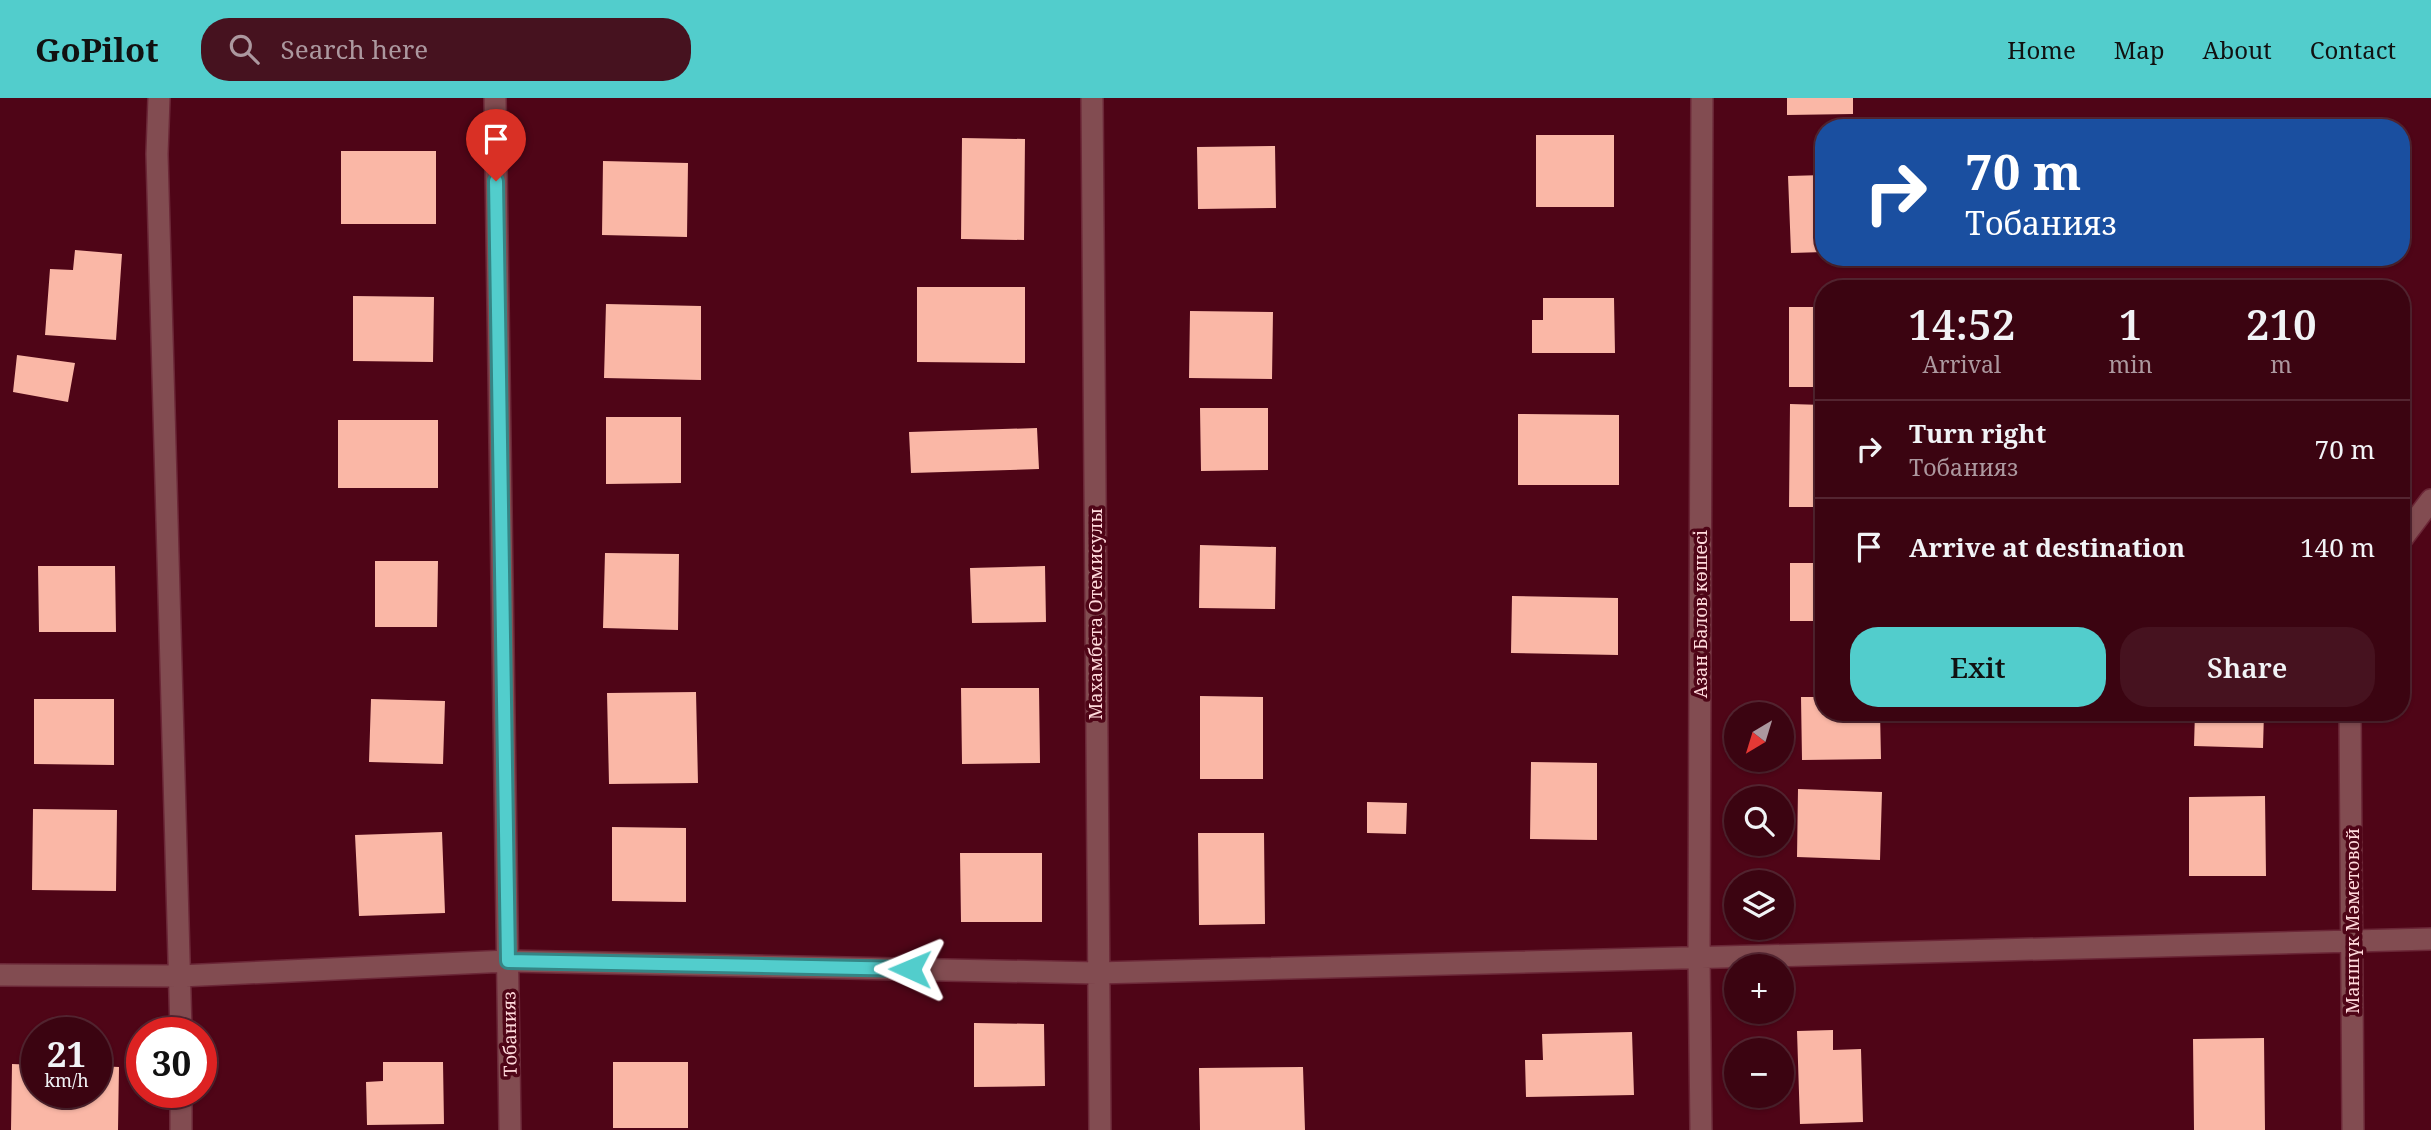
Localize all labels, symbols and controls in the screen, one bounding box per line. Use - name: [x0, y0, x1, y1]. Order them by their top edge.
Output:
- search box: [201, 18, 691, 81]
- text: GoPilot: [35, 27, 159, 72]
- icon: search: [225, 30, 263, 68]
- text: Search here: [281, 31, 428, 67]
- text: Home: [2007, 33, 2076, 66]
- text: Map: [2114, 33, 2165, 66]
- text: About: [2203, 33, 2272, 66]
- text: Contact: [2310, 33, 2396, 66]
- pin: [466, 109, 526, 181]
- icon: arrive: [477, 120, 515, 158]
- text: 70 m: [1965, 138, 2081, 204]
- icon: right: [1850, 147, 1941, 238]
- text: Тобанияз: [1965, 201, 2117, 244]
- text: 14:52: [1908, 295, 2015, 352]
- text: 1: [2119, 295, 2142, 352]
- text: 210: [2246, 295, 2317, 352]
- text: Arrival: [1922, 348, 2001, 380]
- text: min: [2109, 348, 2153, 380]
- text: m: [2270, 348, 2292, 380]
- text: Turn right: [1909, 415, 2046, 451]
- icon: right: [1850, 430, 1888, 468]
- text: 70 m: [2315, 431, 2375, 467]
- text: Тобанияз: [1909, 451, 2018, 483]
- street label: Махамбета Отемисулы: [1083, 508, 1107, 720]
- icon: arrive: [1850, 528, 1888, 566]
- text: Arrive at destination: [1909, 529, 2185, 565]
- text: 140 m: [2300, 529, 2375, 565]
- street label: Азан Балов көшесі: [1688, 530, 1712, 698]
- button: Exit: [1850, 627, 2106, 707]
- button: Share: [2120, 627, 2375, 707]
- north arrow: [1724, 702, 1794, 772]
- map controls: [1724, 702, 1794, 1108]
- button: search: [1724, 786, 1794, 856]
- street label: Маншүк Мәметовой: [2340, 828, 2364, 1014]
- button: layers: [1724, 870, 1794, 940]
- position arrow: [873, 932, 947, 1006]
- button: +: [1724, 954, 1794, 1024]
- street label: Тобанияз: [496, 991, 522, 1077]
- speed limit sign: 30: [126, 1017, 217, 1108]
- text: 21: [47, 1030, 86, 1077]
- button: −: [1724, 1038, 1794, 1108]
- text: km/h: [44, 1068, 89, 1092]

